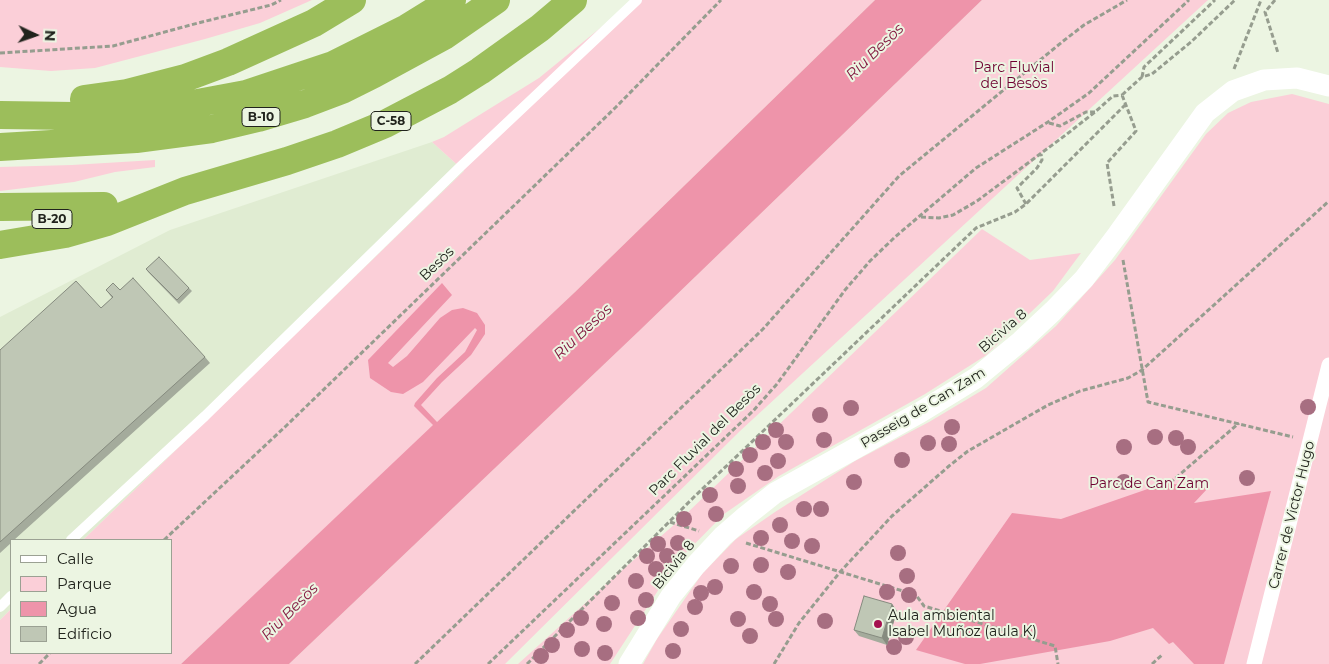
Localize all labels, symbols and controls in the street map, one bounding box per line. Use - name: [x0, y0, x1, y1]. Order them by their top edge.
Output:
- north arrow: [10, 10, 60, 60]
- water label: Riu Besòs: [842, 20, 908, 84]
- text: N: [41, 30, 59, 42]
- park label: Parc Fluvial del Besòs: [974, 60, 1054, 92]
- road number: B-10: [242, 108, 280, 126]
- road number: C-58: [371, 112, 411, 130]
- road number: B-20: [32, 210, 72, 228]
- street label: Besòs: [416, 244, 458, 284]
- water label: Riu Besòs: [550, 300, 616, 364]
- street label: Bicivia 8: [976, 306, 1030, 356]
- street label: Passeig de Can Zam: [858, 364, 988, 452]
- street label: Parc Fluvial del Besòs: [646, 381, 764, 499]
- street label: Carrer de Victor Hugo: [1265, 439, 1319, 591]
- park label: Parc de Can Zam: [1089, 476, 1209, 492]
- street label: Bicivia 8: [649, 537, 699, 593]
- legend: [10, 539, 172, 654]
- text: Calle: [57, 549, 94, 568]
- text: Parque: [57, 574, 112, 593]
- water label: Riu Besòs: [258, 580, 322, 644]
- text: Agua: [57, 599, 97, 618]
- place label: Aula ambiental Isabel Muñoz (aula K): [888, 608, 1037, 640]
- marker: Aula ambiental Isabel Muñoz (aula K): [872, 618, 884, 630]
- text: Edificio: [57, 624, 112, 643]

